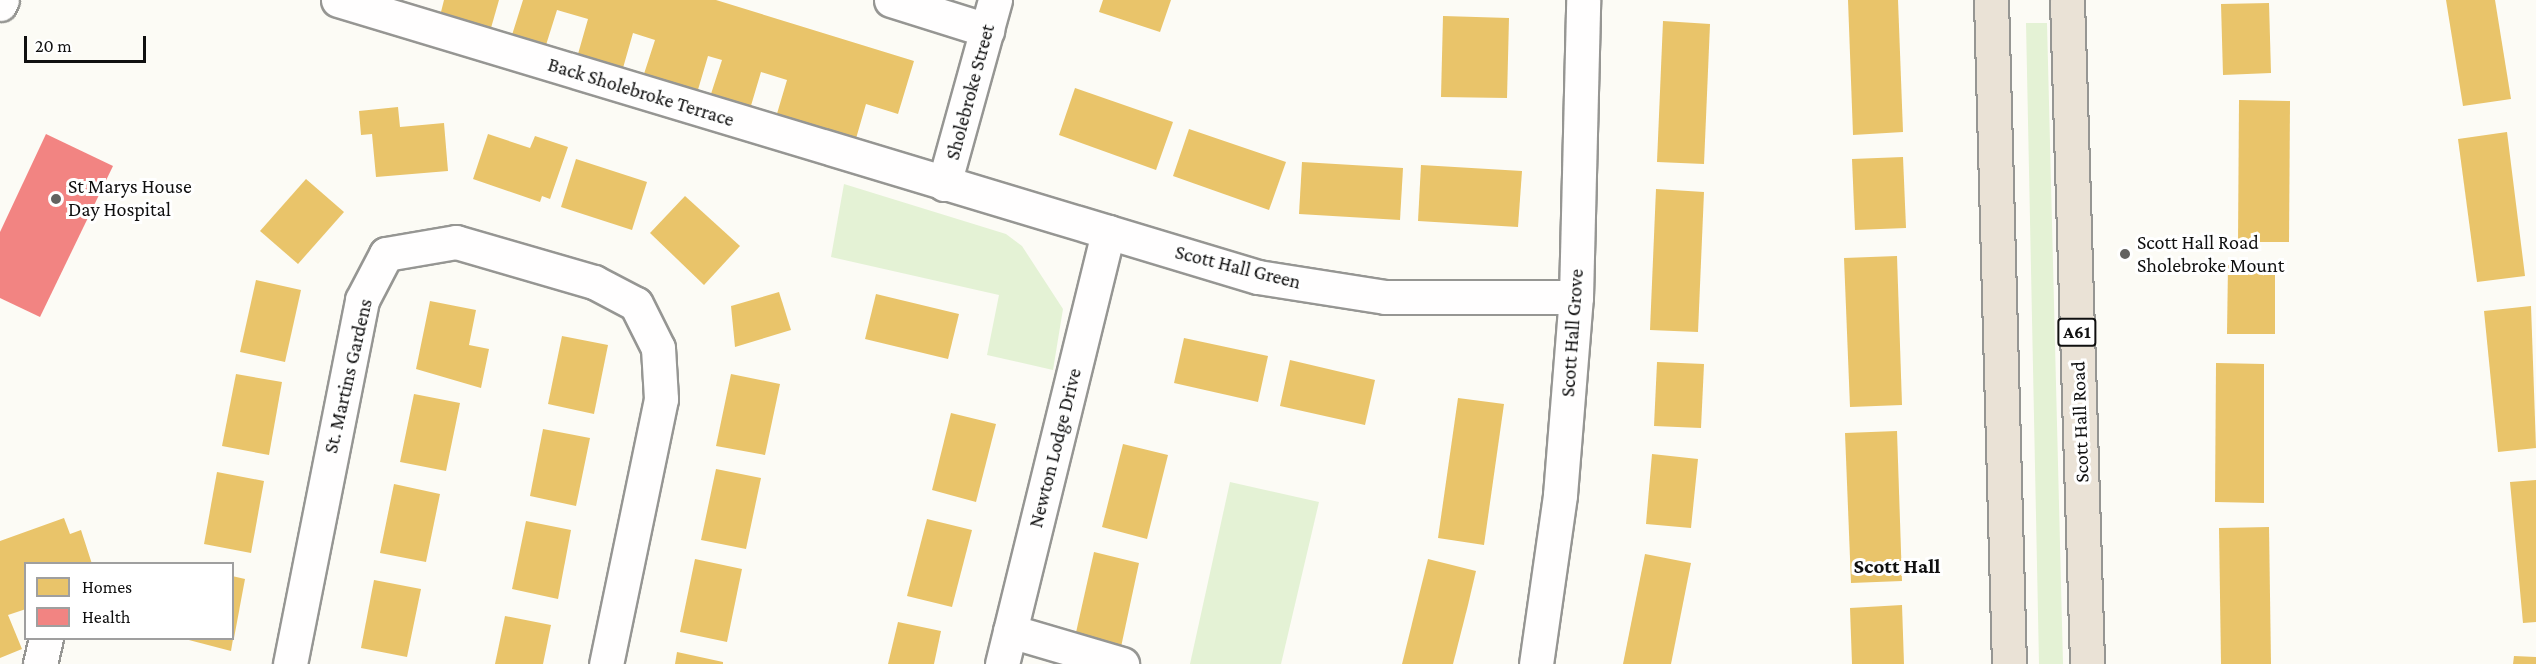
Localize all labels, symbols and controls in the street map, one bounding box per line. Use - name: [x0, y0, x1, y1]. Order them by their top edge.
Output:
- street label: Sholebroke Street: [940, 21, 1000, 163]
- scale bar: [27, 24, 148, 62]
- text: 20 m: [35, 36, 72, 56]
- street label: Back Sholebroke Terrace: [545, 52, 737, 132]
- place label: St Marys House Day Hospital: [68, 175, 192, 222]
- marker: St Marys House Day Hospital: [49, 192, 63, 206]
- place label: Scott Hall Road Sholebroke Mount: [2137, 231, 2284, 278]
- street label: Scott Hall Green: [1173, 240, 1303, 294]
- marker: Scott Hall Road Sholebroke Mount: [2118, 247, 2132, 261]
- street label: Scott Hall Grove: [1556, 268, 1588, 398]
- street label: St. Martins Gardens: [319, 296, 377, 456]
- road number: A61: [2056, 317, 2098, 347]
- street label: Scott Hall Road: [2066, 361, 2094, 483]
- street label: Newton Lodge Drive: [1024, 366, 1086, 530]
- district label: Scott Hall: [1854, 553, 1940, 579]
- legend: [24, 562, 234, 640]
- text: Homes: [82, 577, 132, 597]
- text: Health: [82, 607, 130, 627]

